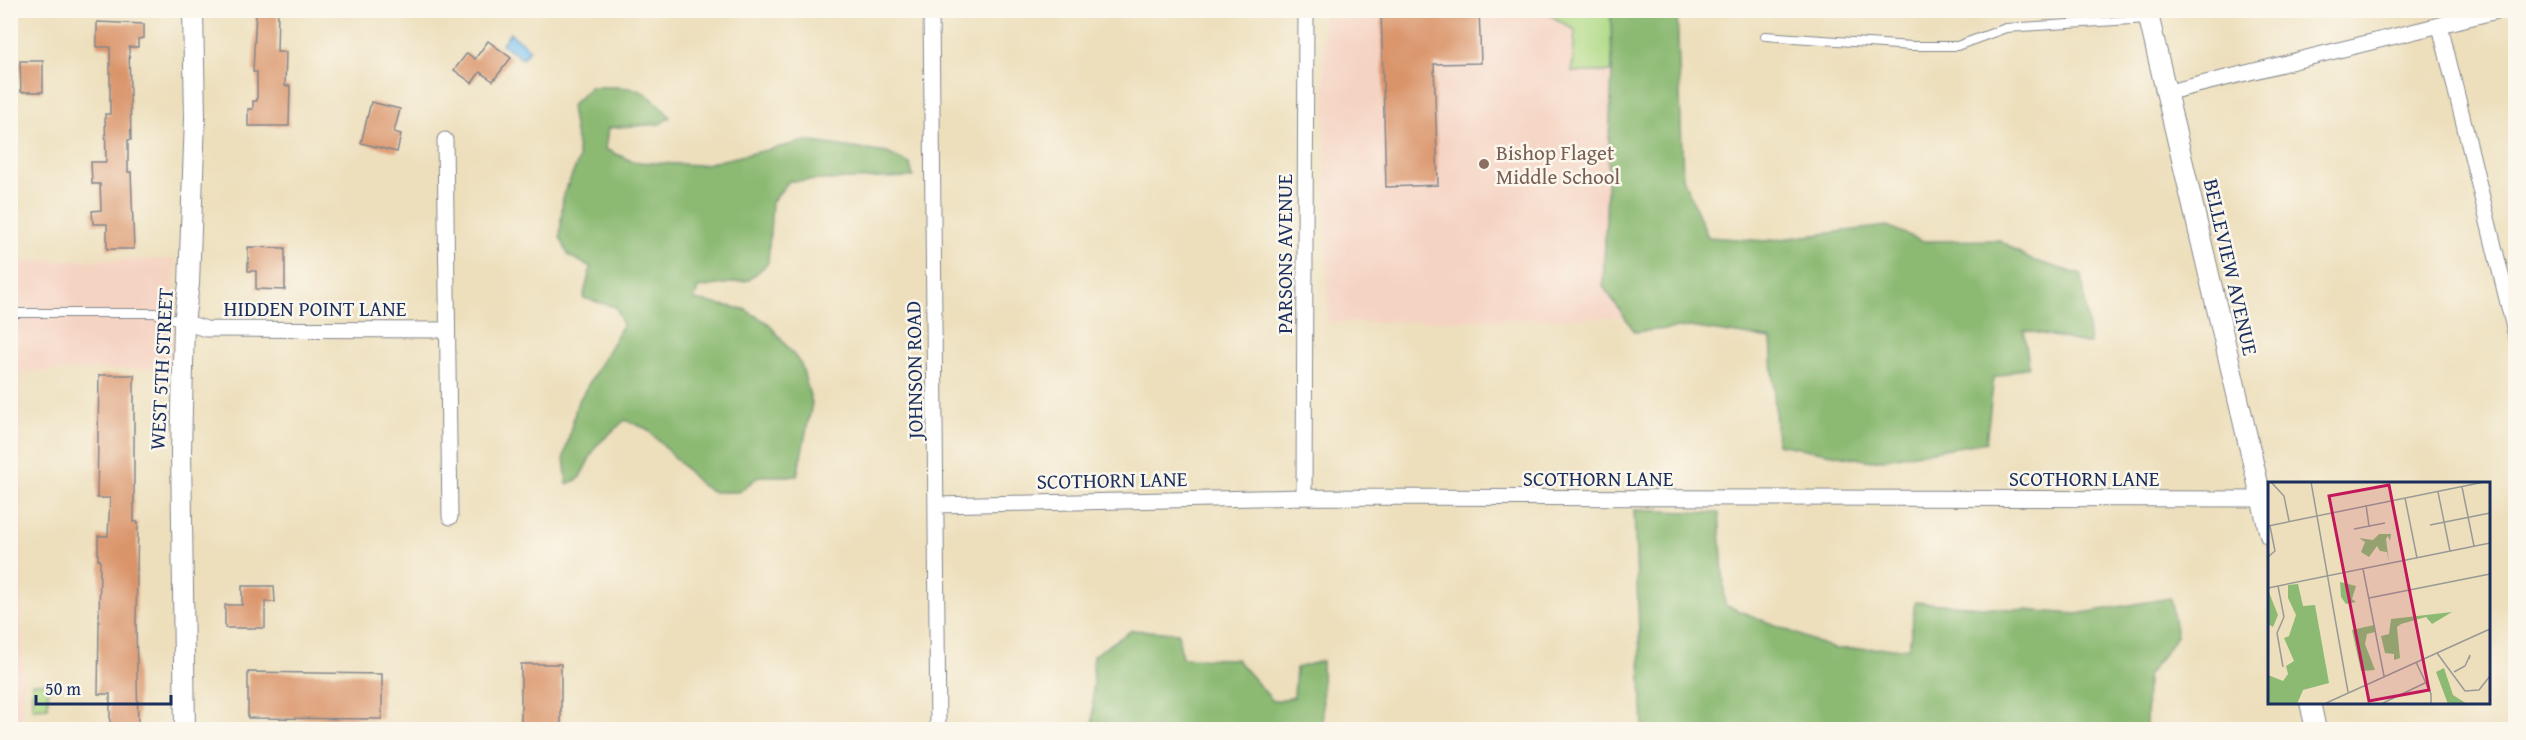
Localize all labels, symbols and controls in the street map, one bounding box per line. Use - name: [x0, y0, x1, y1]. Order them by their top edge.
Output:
- place label: Bishop Flaget Middle School: [1496, 137, 1620, 192]
- marker: Bishop Flaget Middle School: [1477, 157, 1491, 171]
- street label: PARSONS AVENUE: [1269, 174, 1300, 334]
- street label: BELLEVIEW AVENUE: [2196, 176, 2266, 359]
- street label: WEST 5TH STREET: [141, 287, 181, 451]
- street label: HIDDEN POINT LANE: [224, 293, 407, 324]
- street label: JOHNSON ROAD: [897, 301, 931, 442]
- street label: SCOTHORN LANE: [1036, 463, 1188, 497]
- street label: SCOTHORN LANE: [1523, 463, 1674, 494]
- street label: SCOTHORN LANE: [2009, 463, 2160, 494]
- inset map: [2268, 482, 2490, 704]
- scale bar: [36, 668, 171, 706]
- text: 50 m: [45, 675, 81, 702]

